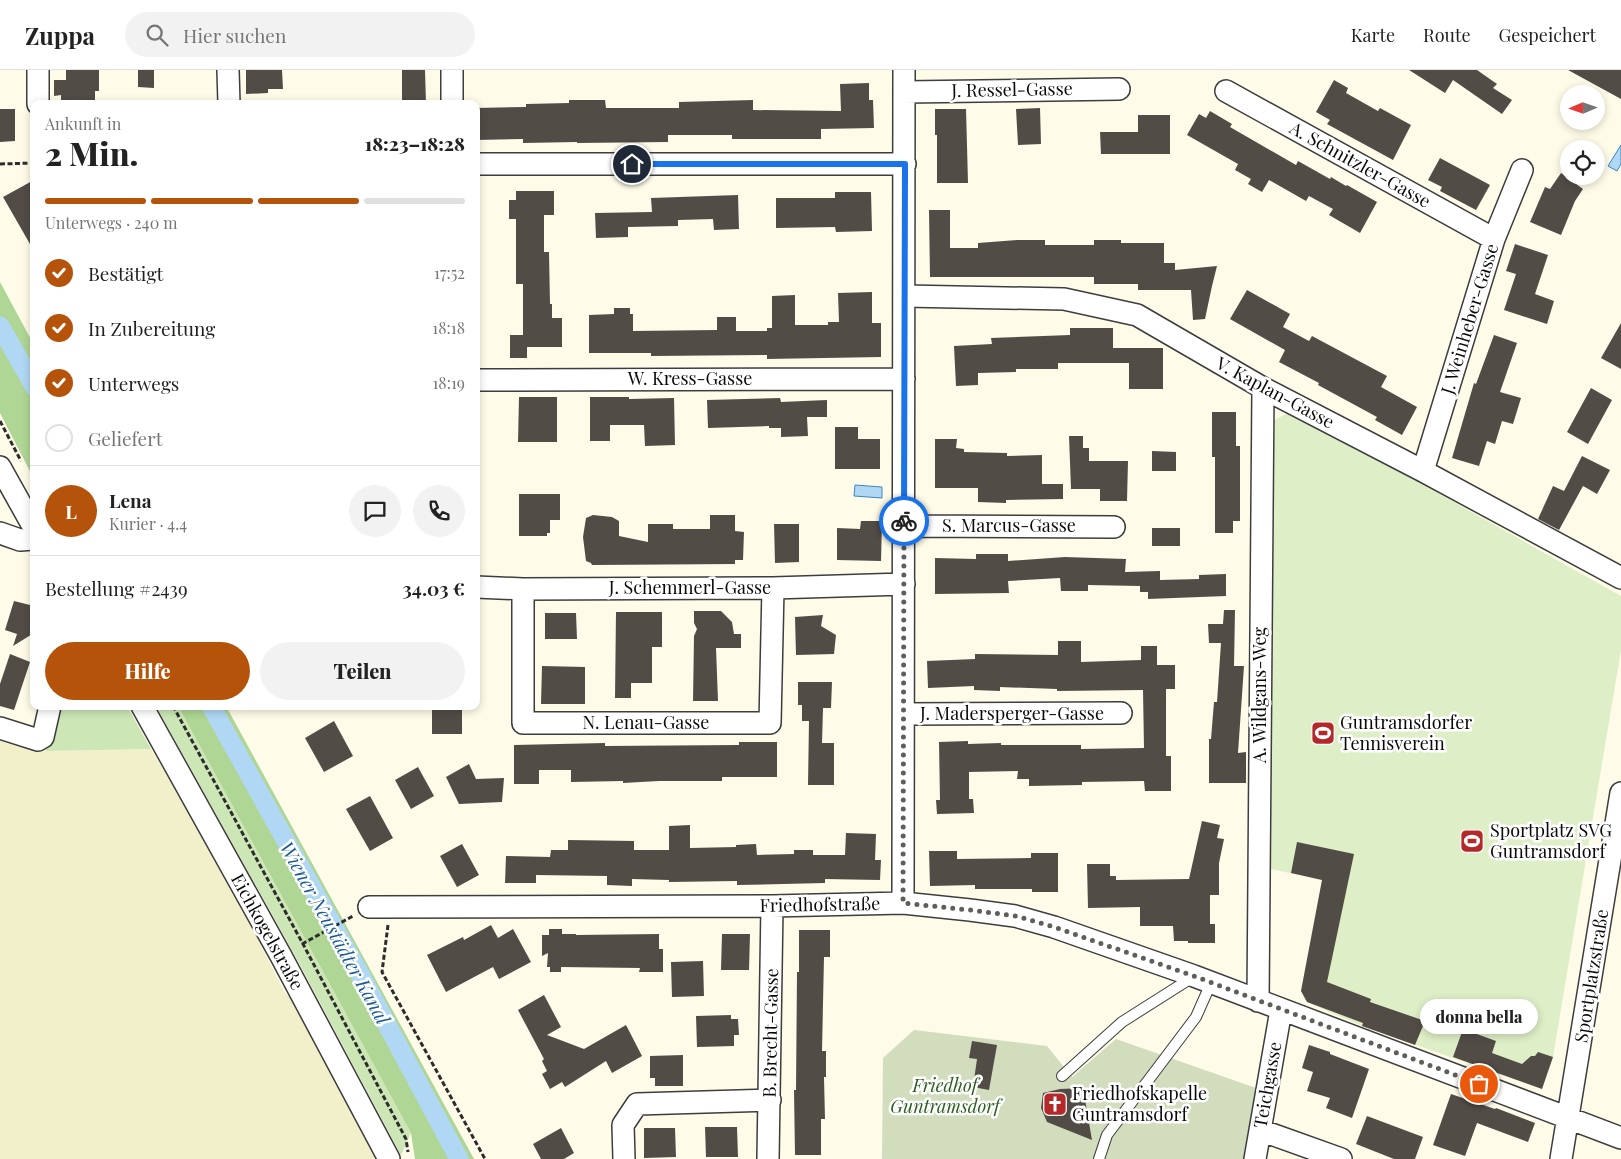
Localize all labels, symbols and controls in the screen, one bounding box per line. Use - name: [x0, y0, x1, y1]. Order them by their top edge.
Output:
- search box: [125, 12, 475, 57]
- text: Zuppa: [25, 19, 95, 51]
- icon: search: [143, 21, 171, 49]
- text: Hier suchen: [183, 22, 286, 48]
- text: Karte: [1351, 23, 1395, 47]
- text: Route: [1423, 23, 1471, 47]
- text: Gespeichert: [1499, 23, 1596, 47]
- street label: J. Ressel-Gasse: [950, 76, 1073, 102]
- north arrow: [1560, 85, 1605, 130]
- map controls: [1560, 85, 1605, 185]
- text: Ankunft in: [45, 113, 121, 134]
- street label: A. Schnitzler-Gasse: [1285, 115, 1435, 213]
- text: 18:23–18:28: [365, 130, 465, 156]
- text: 2 Min.: [45, 131, 138, 174]
- button: locate: [1560, 140, 1605, 185]
- pin: [611, 143, 653, 185]
- icon: home: [618, 150, 646, 178]
- text: Unterwegs · 240 m: [45, 212, 177, 233]
- street label: J. Weinheber-Gasse: [1434, 240, 1503, 398]
- icon: check: [45, 259, 73, 287]
- text: Bestätigt: [88, 260, 163, 286]
- text: 17:52: [434, 262, 465, 283]
- icon: check: [45, 314, 73, 342]
- text: In Zubereitung: [88, 315, 215, 341]
- text: 18:18: [432, 317, 465, 338]
- street label: V. Kaplan-Gasse: [1211, 350, 1339, 433]
- street label: W. Kress-Gasse: [627, 366, 752, 390]
- icon: check: [45, 369, 73, 397]
- text: Unterwegs: [88, 370, 179, 396]
- text: 18:19: [432, 372, 465, 393]
- text: Geliefert: [88, 425, 162, 451]
- button: chat: [349, 485, 401, 537]
- button: phone: [413, 485, 465, 537]
- text: Lena: [109, 487, 152, 513]
- courier: [879, 496, 929, 546]
- text: L: [65, 498, 77, 524]
- icon: bike: [890, 507, 918, 535]
- text: Kurier · 4.4: [109, 513, 187, 534]
- street label: S. Marcus-Gasse: [942, 513, 1076, 537]
- text: Bestellung #2439: [45, 575, 188, 601]
- text: 34.03 €: [403, 575, 465, 601]
- street label: J. Schemmerl-Gasse: [608, 575, 771, 599]
- street label: A. Wildgans-Weg: [1247, 626, 1271, 764]
- button: Hilfe: [45, 642, 250, 700]
- button: Teilen: [260, 642, 465, 700]
- street label: J. Madersperger-Gasse: [919, 701, 1104, 725]
- street label: N. Lenau-Gasse: [583, 710, 709, 734]
- place label: Guntramsdorfer Tennisverein: [1340, 710, 1472, 755]
- sports icon: Guntramsdorfer Tennisverein: [1310, 720, 1336, 746]
- place label: Sportplatz SVG Guntramsdorf: [1490, 818, 1612, 863]
- sports icon: Sportplatz SVG Guntramsdorf: [1459, 828, 1485, 854]
- water label: Wiener Neustädter Kanal: [275, 836, 397, 1029]
- street label: Eichkogelstraße: [226, 869, 310, 994]
- street label: Friedhofstraße: [760, 891, 880, 917]
- street label: Sportplatzstraße: [1569, 907, 1613, 1044]
- street label: B. Brecht-Gasse: [757, 968, 783, 1098]
- callout: donna bella: [1420, 999, 1538, 1034]
- text: donna bella: [1436, 1006, 1522, 1027]
- street label: Teichgasse: [1248, 1040, 1286, 1130]
- pin: [1458, 1063, 1500, 1105]
- icon: bag: [1465, 1070, 1493, 1098]
- park label: Friedhof Guntramsdorf: [890, 1073, 1003, 1118]
- place label: Friedhofskapelle Guntramsdorf: [1072, 1081, 1207, 1126]
- church icon: Friedhofskapelle Guntramsdorf: [1042, 1091, 1068, 1117]

